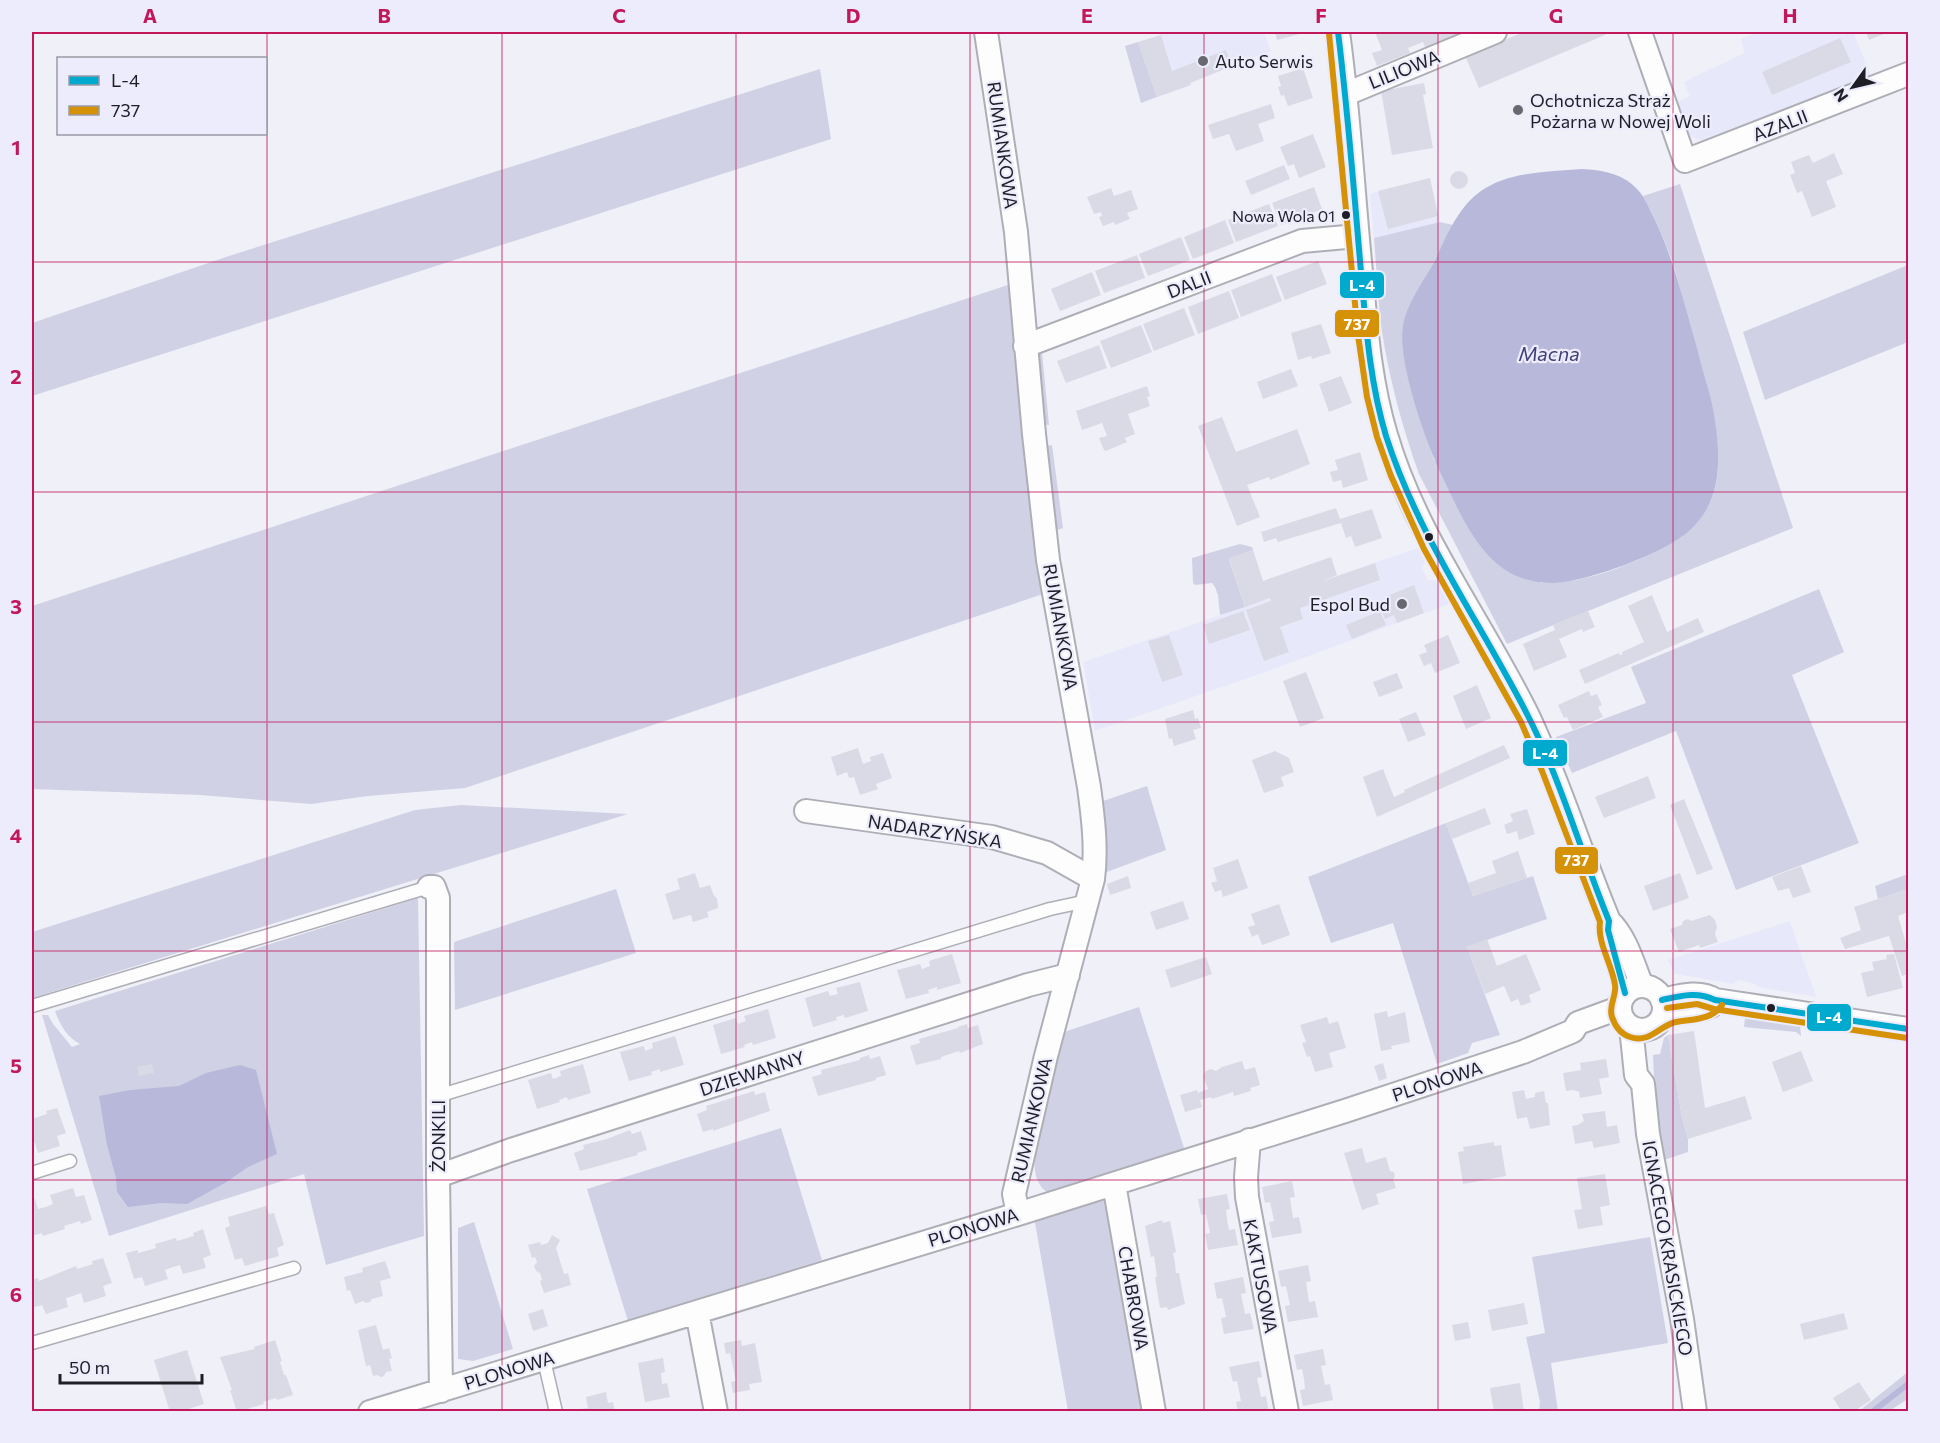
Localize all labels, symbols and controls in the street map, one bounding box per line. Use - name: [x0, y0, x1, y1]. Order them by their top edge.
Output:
- text: A: [143, 3, 157, 27]
- text: B: [377, 3, 391, 27]
- text: C: [612, 3, 626, 27]
- text: D: [846, 3, 860, 27]
- text: E: [1081, 3, 1093, 27]
- text: F: [1315, 3, 1327, 27]
- text: G: [1549, 3, 1563, 27]
- text: H: [1783, 3, 1798, 27]
- street label: LILIOWA: [1365, 45, 1443, 93]
- place label: Auto Serwis: [1215, 50, 1313, 72]
- marker: Auto Serwis: [1196, 54, 1210, 68]
- legend: [57, 57, 267, 135]
- north arrow: [1823, 57, 1883, 117]
- text: L-4: [111, 69, 140, 91]
- street label: RUMIANKOWA: [983, 80, 1023, 210]
- text: N: [1829, 85, 1851, 106]
- place label: Ochotnicza Straż Pożarna w Nowej Woli: [1530, 89, 1711, 132]
- text: 737: [111, 99, 140, 121]
- marker: Ochotnicza Straż Pożarna w Nowej Woli: [1511, 103, 1525, 117]
- street label: AZALII: [1749, 104, 1811, 146]
- text: 1: [11, 135, 21, 159]
- place label: Nowa Wola 01: [1232, 206, 1335, 225]
- marker: Nowa Wola 01: [1340, 209, 1352, 221]
- street label: DALII: [1164, 266, 1214, 302]
- line badge: L-4: [1339, 271, 1385, 299]
- text: L-4: [1349, 275, 1375, 294]
- line badge: 737: [1334, 309, 1380, 338]
- text: 737: [1344, 314, 1371, 333]
- water label: Macna: [1518, 341, 1580, 365]
- text: 2: [10, 364, 22, 388]
- unlabelled marker: [1423, 531, 1435, 543]
- street label: RUMIANKOWA: [1039, 562, 1083, 692]
- place label: Espol Bud: [1310, 593, 1390, 615]
- text: 3: [10, 594, 22, 618]
- marker: Espol Bud: [1395, 597, 1409, 611]
- line badge: L-4: [1522, 739, 1568, 767]
- text: L-4: [1532, 743, 1558, 762]
- street label: NADARZYŃSKA: [866, 810, 1004, 852]
- text: 4: [10, 823, 22, 847]
- line badge: 737: [1554, 846, 1599, 875]
- text: 737: [1563, 850, 1590, 869]
- unlabelled marker: [1765, 1002, 1777, 1014]
- line badge: L-4: [1806, 1003, 1852, 1032]
- text: L-4: [1816, 1007, 1842, 1026]
- street label: DZIEWANNY: [697, 1046, 808, 1100]
- text: 5: [10, 1053, 22, 1077]
- street label: RUMIANKOWA: [1006, 1055, 1056, 1185]
- street label: PLONOWA: [1389, 1056, 1485, 1106]
- street label: ŻONKILI: [427, 1100, 449, 1172]
- street label: IGNACEGO KRASICKIEGO: [1638, 1139, 1698, 1357]
- street label: PLONOWA: [925, 1203, 1021, 1251]
- street label: KAKTUSOWA: [1239, 1217, 1283, 1335]
- street label: CHABROWA: [1114, 1244, 1154, 1352]
- text: 6: [10, 1282, 22, 1306]
- street label: PLONOWA: [461, 1346, 557, 1394]
- scale bar: [60, 1347, 202, 1385]
- text: 50 m: [69, 1356, 110, 1378]

